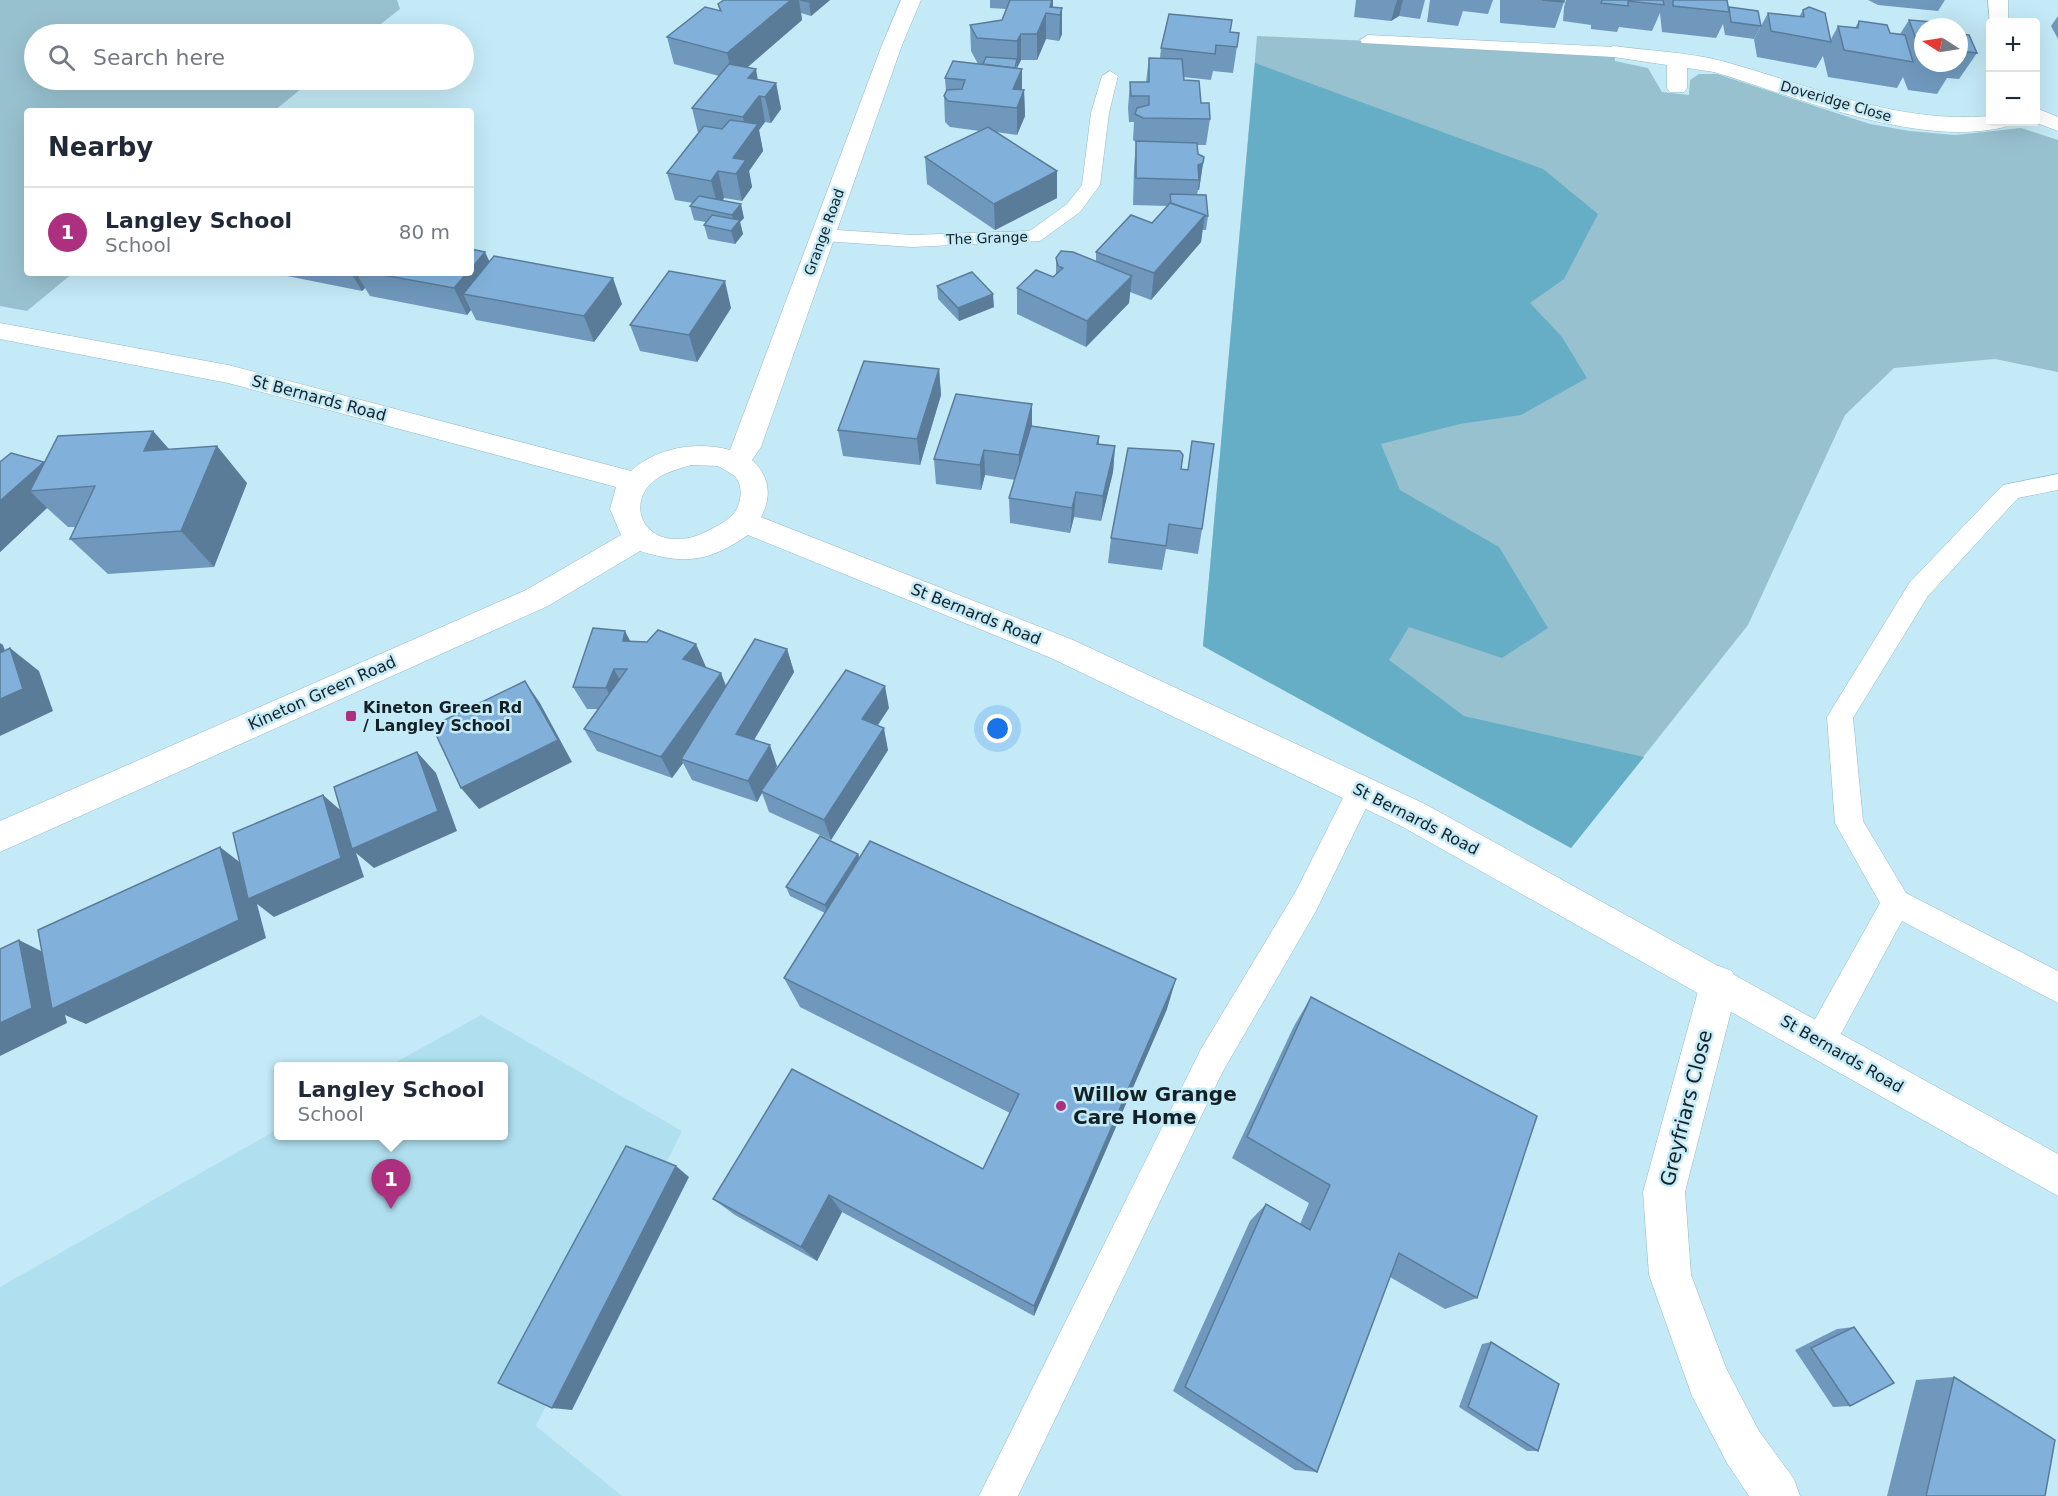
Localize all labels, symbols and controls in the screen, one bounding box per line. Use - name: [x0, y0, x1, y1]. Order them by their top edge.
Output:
- north arrow: [1914, 18, 1968, 72]
- map controls: [1986, 18, 2040, 126]
- button: +: [1986, 18, 2040, 72]
- search box: [24, 24, 474, 90]
- icon: search: [45, 41, 78, 74]
- text: Search here: [93, 45, 225, 70]
- button: −: [1986, 72, 2040, 126]
- street label: Doveridge Close: [1779, 77, 1893, 125]
- text: Nearby: [48, 132, 153, 162]
- street label: Grange Road: [801, 186, 847, 278]
- text: Langley School: [105, 208, 292, 233]
- text: 1: [61, 220, 74, 244]
- text: 80 m: [399, 220, 450, 244]
- street label: The Grange: [945, 229, 1028, 247]
- text: School: [105, 233, 171, 257]
- street label: St Bernards Road: [250, 371, 388, 425]
- street label: St Bernards Road: [908, 579, 1044, 649]
- street label: Kineton Green Road: [245, 652, 399, 734]
- place label: Kineton Green Rd / Langley School: [363, 698, 522, 735]
- marker: Kineton Green Rd / Langley School: [344, 709, 358, 723]
- your location: [983, 714, 1012, 743]
- street label: St Bernards Road: [1350, 779, 1482, 859]
- street label: St Bernards Road: [1777, 1011, 1907, 1097]
- street label: Greyfriars Close: [1655, 1027, 1717, 1189]
- popup: [274, 1062, 508, 1140]
- text: Langley School: [297, 1077, 485, 1102]
- place label: Willow Grange Care Home: [1073, 1082, 1237, 1129]
- marker: Willow Grange Care Home: [1054, 1099, 1068, 1113]
- text: School: [297, 1102, 364, 1126]
- pin: 1: [372, 1160, 410, 1209]

